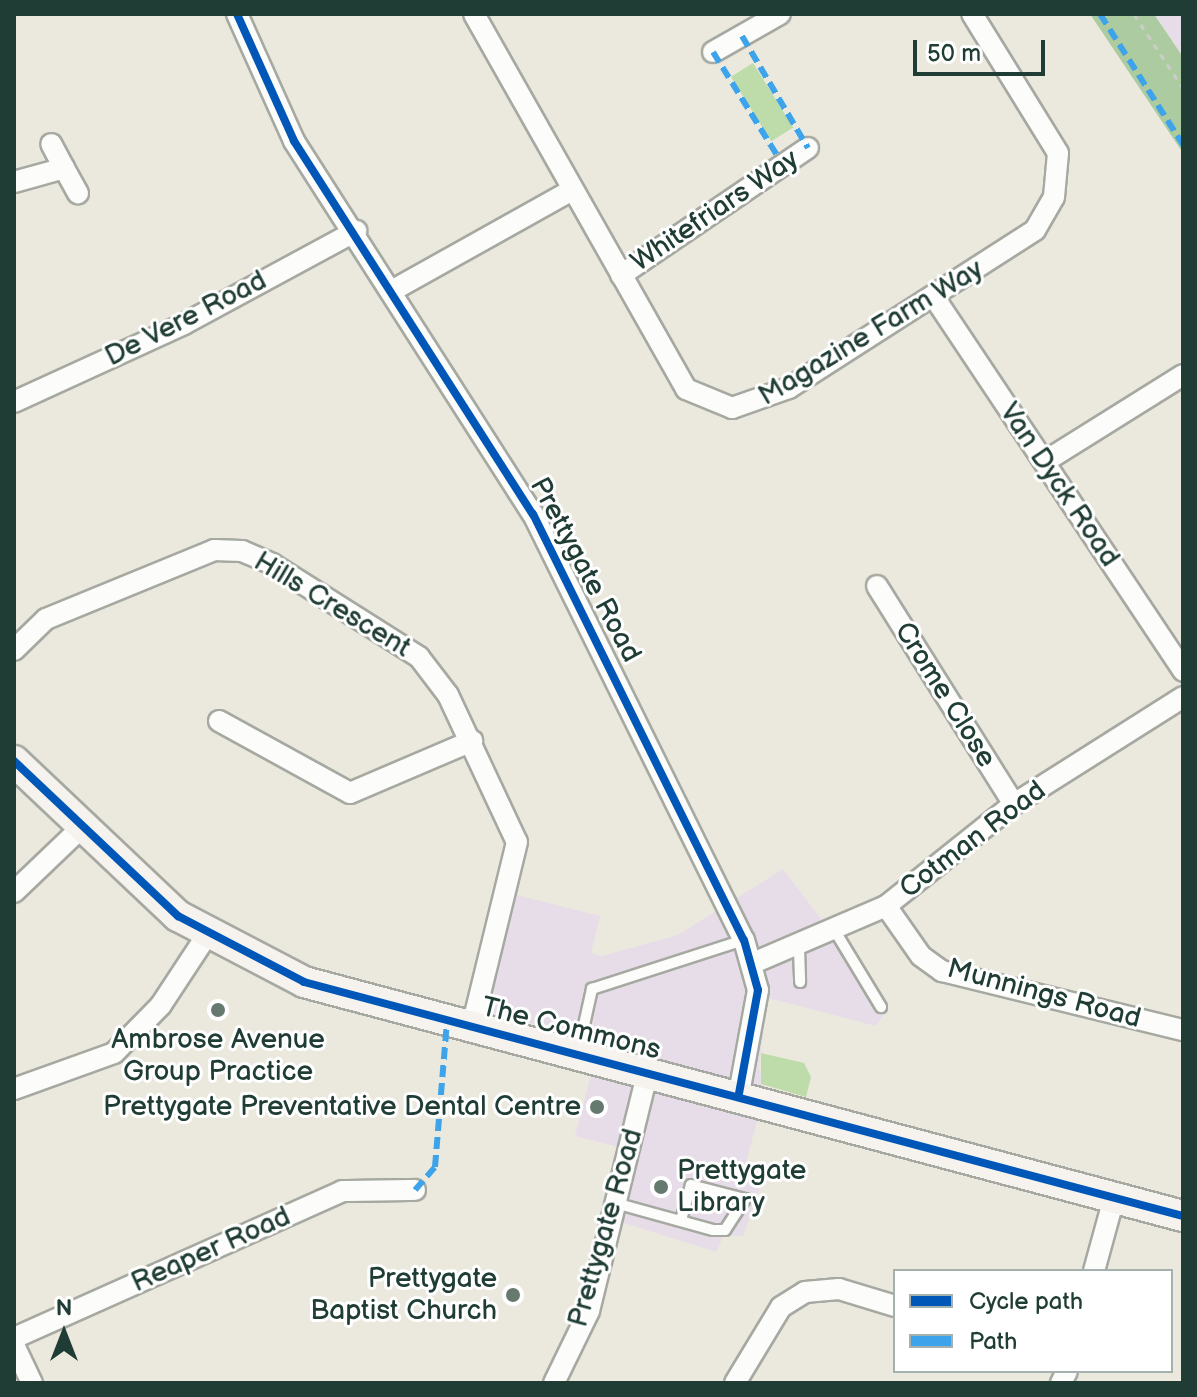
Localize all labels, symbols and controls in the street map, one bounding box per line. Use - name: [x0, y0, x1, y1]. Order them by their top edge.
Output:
- scale bar: [917, 24, 1049, 74]
- text: 50 m: [927, 39, 981, 68]
- street label: Whitefriars Way: [624, 142, 806, 280]
- street label: Magazine Farm Way: [752, 252, 990, 414]
- street label: De Vere Road: [99, 264, 273, 374]
- street label: Van Dyck Road: [992, 397, 1126, 573]
- street label: Prettygate Road: [522, 472, 648, 668]
- street label: Hills Crescent: [248, 545, 416, 665]
- street label: Crome Close: [887, 616, 1003, 774]
- street label: Cotman Road: [893, 774, 1053, 906]
- street label: Munnings Road: [944, 952, 1144, 1036]
- street label: The Commons: [478, 991, 664, 1067]
- marker: Ambrose Avenue Group Practice: [209, 1001, 227, 1019]
- place label: Ambrose Avenue Group Practice: [111, 1023, 325, 1089]
- place label: Prettygate Preventative Dental Centre: [103, 1090, 581, 1124]
- marker: Prettygate Preventative Dental Centre: [588, 1098, 606, 1116]
- street label: Prettygate Road: [562, 1125, 650, 1331]
- place label: Prettygate Library: [677, 1154, 806, 1220]
- marker: Prettygate Library: [652, 1178, 670, 1196]
- street label: Reaper Road: [126, 1200, 296, 1300]
- place label: Prettygate Baptist Church: [310, 1262, 497, 1328]
- legend: [893, 1269, 1173, 1373]
- marker: Prettygate Baptist Church: [504, 1286, 522, 1304]
- text: Cycle path: [969, 1287, 1083, 1316]
- north arrow: [24, 1293, 104, 1373]
- text: N: [56, 1295, 72, 1322]
- text: Path: [969, 1327, 1017, 1356]

